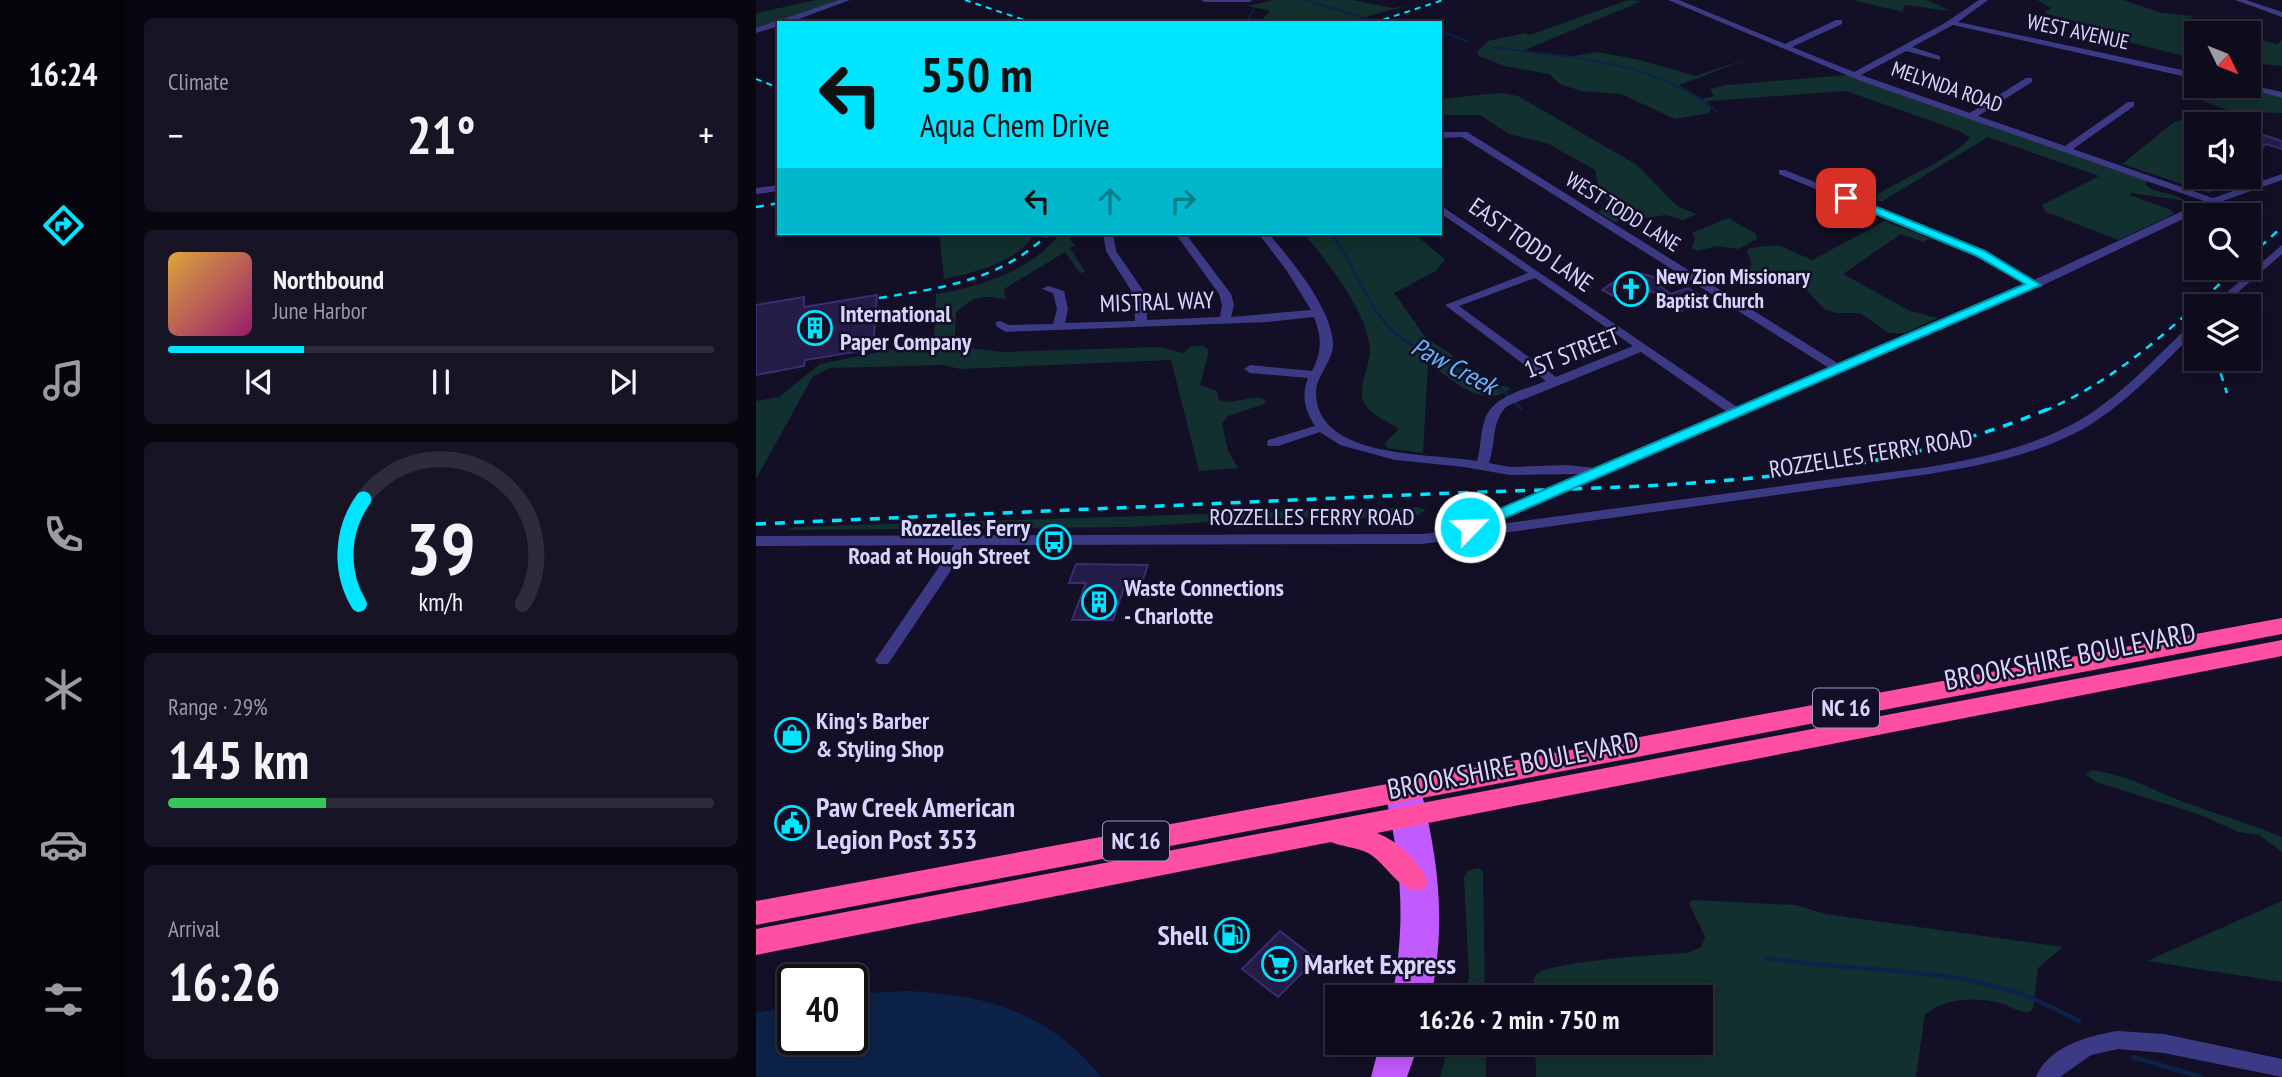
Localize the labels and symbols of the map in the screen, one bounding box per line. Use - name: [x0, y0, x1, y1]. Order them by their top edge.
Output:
- street label: WEST AVENUE: [2025, 8, 2132, 56]
- north arrow: [2184, 21, 2261, 98]
- street label: MELYNDA ROAD: [1888, 55, 2006, 118]
- street label: WEST TODD LANE: [1561, 166, 1686, 258]
- pin: [1816, 168, 1876, 228]
- street label: EAST TODD LANE: [1463, 191, 1599, 299]
- place label: New Zion Missionary Baptist Church: [1656, 263, 1810, 314]
- church icon: New Zion Missionary Baptist Church: [1612, 270, 1650, 308]
- street label: MISTRAL WAY: [1099, 284, 1215, 319]
- place label: International Paper Company: [840, 298, 972, 357]
- building icon: International Paper Company: [796, 309, 834, 347]
- street label: 1ST STREET: [1520, 320, 1624, 385]
- water label: Paw Creek: [1406, 329, 1505, 403]
- street label: ROZZELLES FERRY ROAD: [1767, 422, 1975, 485]
- position arrow: [1433, 490, 1507, 564]
- street label: ROZZELLES FERRY ROAD: [1209, 501, 1415, 532]
- place label: Rozzelles Ferry Road at Hough Street: [848, 512, 1030, 571]
- bus stop icon: Rozzelles Ferry Road at Hough Street: [1035, 523, 1073, 561]
- place label: Waste Connections - Charlotte: [1123, 572, 1284, 631]
- building icon: Waste Connections - Charlotte: [1080, 583, 1118, 621]
- street label: BROOKSHIRE BOULEVARD: [1941, 613, 2199, 698]
- road number: NC 16: [1813, 688, 1879, 728]
- place label: King's Barber & Styling Shop: [816, 705, 944, 764]
- shop icon: King's Barber & Styling Shop: [773, 716, 811, 754]
- street label: BROOKSHIRE BOULEVARD: [1384, 722, 1642, 807]
- place label: Paw Creek American Legion Post 353: [816, 788, 1015, 857]
- public building icon: Paw Creek American Legion Post 353: [773, 804, 811, 842]
- road number: NC 16: [1103, 821, 1169, 860]
- place label: Shell: [1158, 916, 1208, 953]
- fuel station icon: Shell: [1213, 916, 1251, 954]
- supermarket icon: Market Express: [1260, 945, 1298, 983]
- place label: Market Express: [1304, 945, 1456, 982]
- speed limit sign: 40: [777, 964, 868, 1055]

